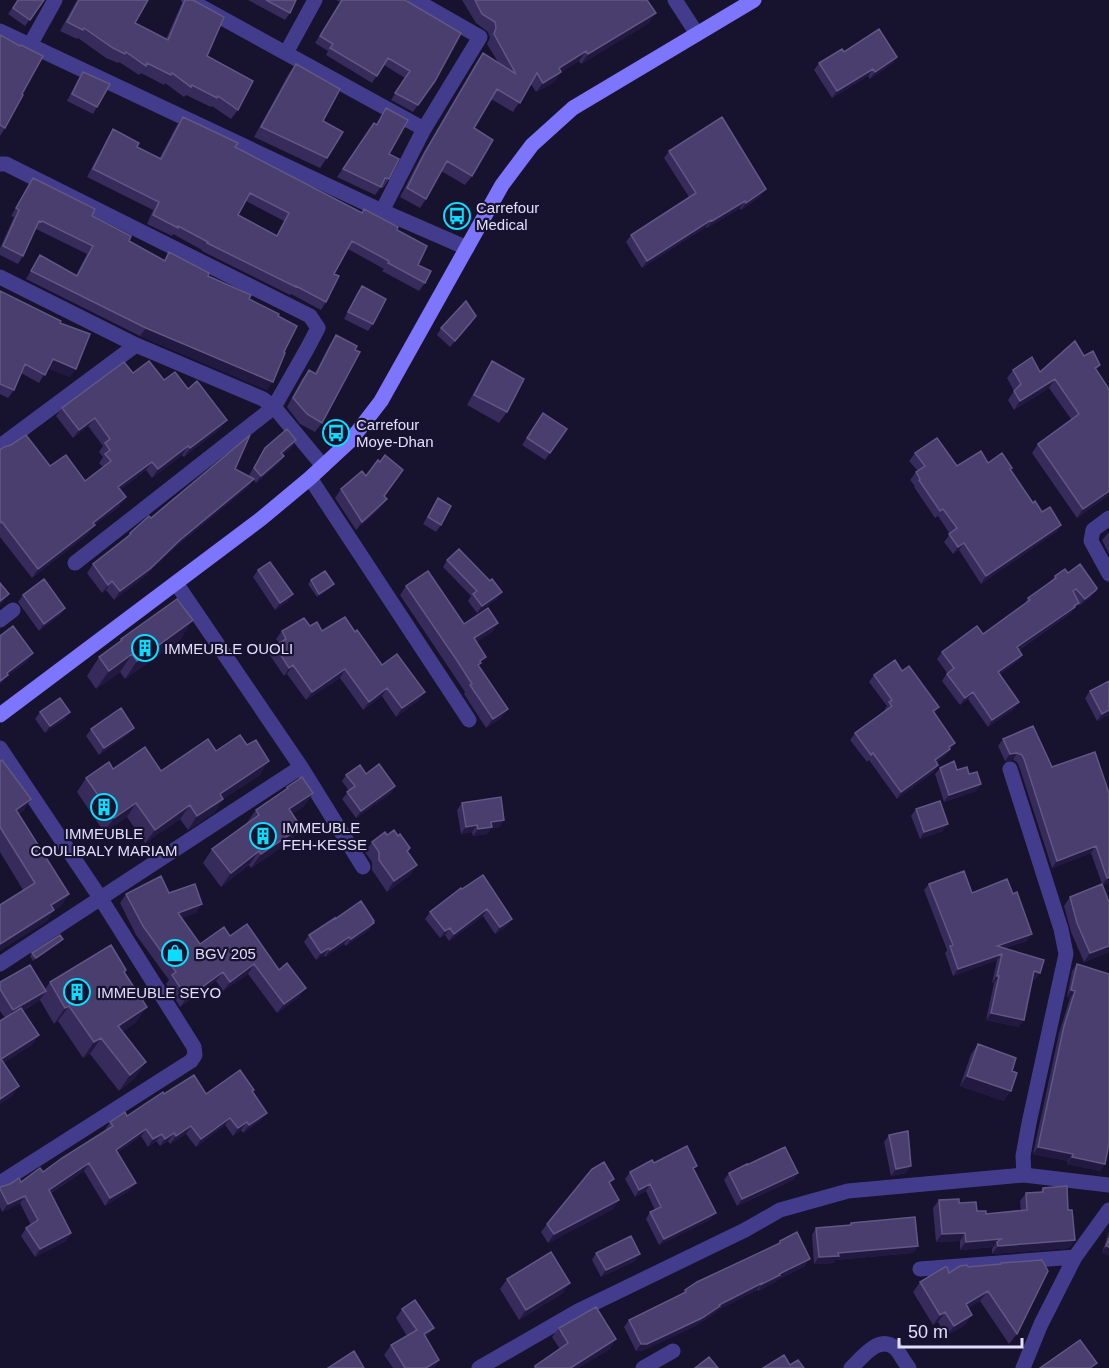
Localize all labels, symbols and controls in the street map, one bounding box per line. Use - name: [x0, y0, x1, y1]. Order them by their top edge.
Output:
- place label: Carrefour Medical: [476, 199, 539, 233]
- bus stop icon: Carrefour Medical: [442, 201, 472, 231]
- place label: Carrefour Moye-Dhan: [356, 416, 434, 450]
- bus stop icon: Carrefour Moye-Dhan: [321, 418, 351, 448]
- building icon: IMMEUBLE OUOLI: [130, 633, 160, 663]
- place label: IMMEUBLE OUOLI: [164, 640, 293, 657]
- building icon: IMMEUBLE COULIBALY MARIAM: [89, 792, 119, 822]
- place label: IMMEUBLE FEH-KESSE: [282, 819, 367, 853]
- building icon: IMMEUBLE FEH-KESSE: [248, 821, 278, 851]
- place label: IMMEUBLE COULIBALY MARIAM: [31, 825, 177, 859]
- shop icon: BGV 205: [160, 938, 190, 968]
- place label: BGV 205: [195, 945, 256, 962]
- building icon: IMMEUBLE SEYO: [62, 977, 92, 1007]
- place label: IMMEUBLE SEYO: [97, 984, 221, 1001]
- scale bar: [899, 1311, 1022, 1349]
- text: 50 m: [908, 1322, 948, 1342]

